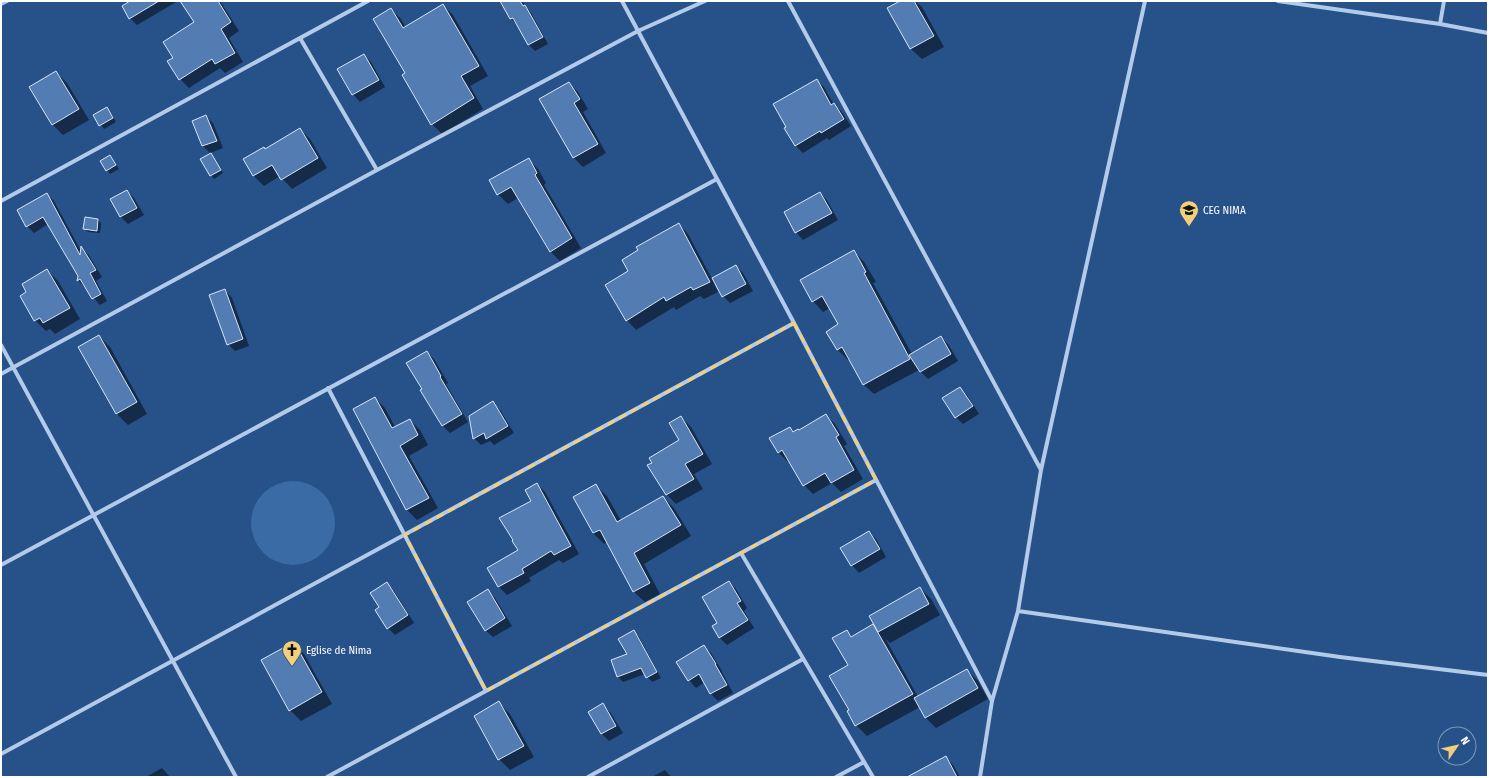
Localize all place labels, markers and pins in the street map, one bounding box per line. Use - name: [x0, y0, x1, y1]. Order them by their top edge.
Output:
- school or university icon: CEG NIMA: [1178, 199, 1200, 227]
- place label: CEG NIMA: [1203, 204, 1246, 217]
- church icon: Eglise de Nima: [281, 639, 303, 667]
- place label: Eglise de Nima: [306, 644, 372, 657]

